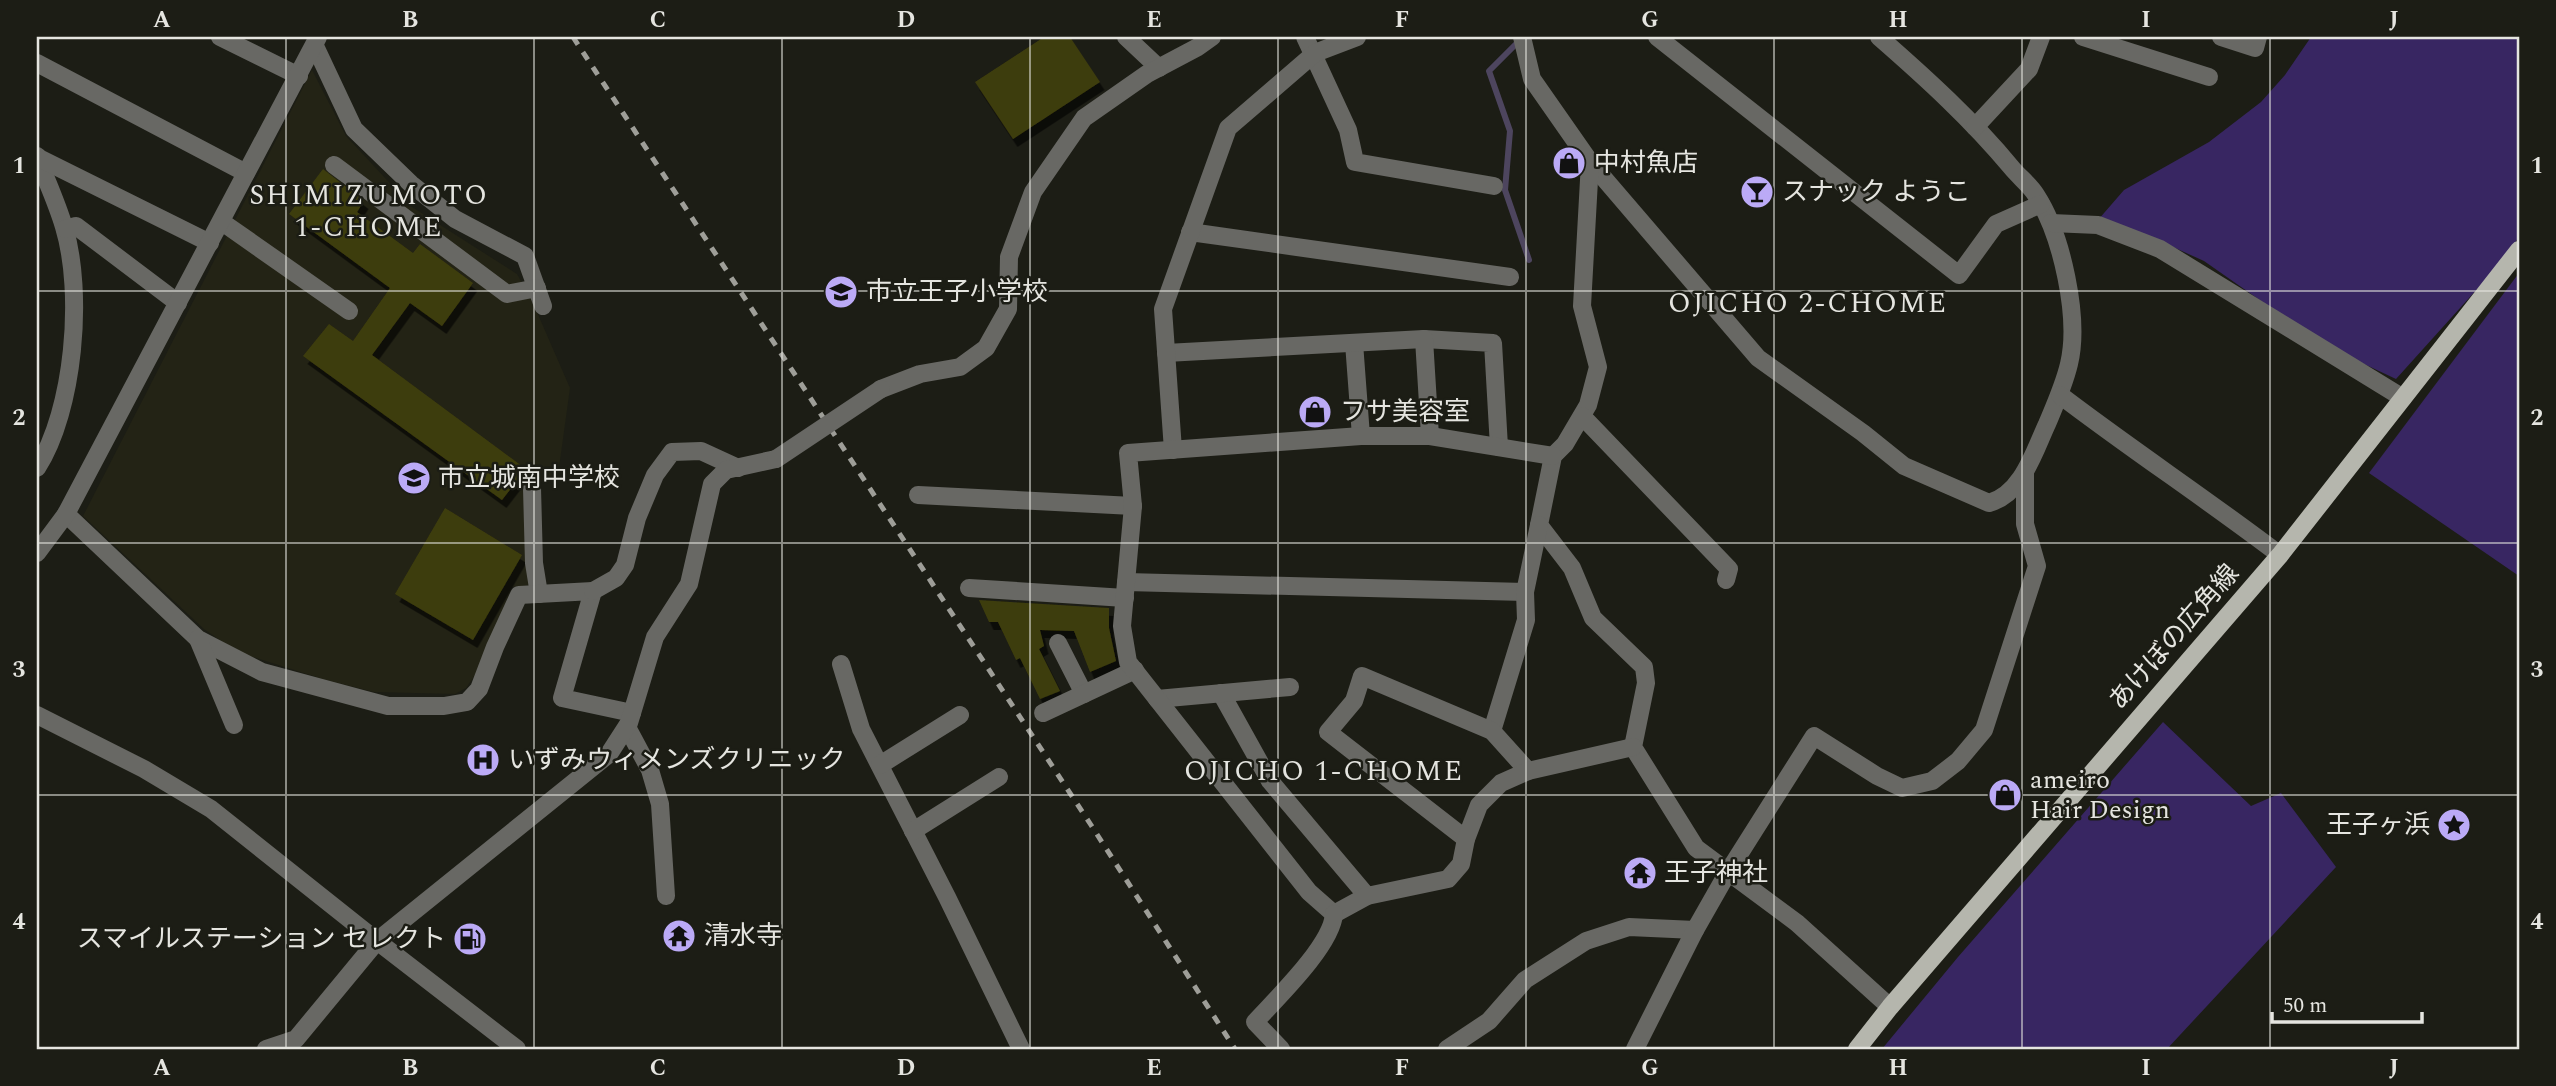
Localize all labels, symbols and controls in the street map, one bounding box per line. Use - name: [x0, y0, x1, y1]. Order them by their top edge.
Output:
- text: A: [153, 3, 171, 38]
- text: B: [402, 3, 418, 38]
- text: C: [650, 3, 666, 38]
- text: D: [897, 3, 915, 38]
- text: E: [1146, 3, 1162, 38]
- text: F: [1395, 3, 1409, 38]
- text: G: [1641, 3, 1659, 38]
- text: H: [1888, 3, 1908, 38]
- text: I: [2141, 3, 2151, 38]
- text: J: [2389, 3, 2399, 38]
- place label: 中村魚店: [1594, 143, 1698, 183]
- shop icon: 中村魚店: [1550, 144, 1588, 182]
- text: 1: [13, 149, 25, 184]
- text: 1: [2531, 149, 2543, 184]
- place label: スナック ようこ: [1782, 172, 1971, 212]
- bar icon: スナック ようこ: [1738, 173, 1776, 211]
- district label: SHIMIZUMOTO 1-CHOME: [249, 174, 489, 249]
- place label: 市立王子小学校: [866, 272, 1048, 312]
- school or university icon: 市立王子小学校: [822, 273, 860, 311]
- district label: OJICHO 2-CHOME: [1668, 282, 1948, 325]
- place label: フサ美容室: [1340, 392, 1470, 432]
- shop icon: フサ美容室: [1296, 393, 1334, 431]
- text: 2: [13, 401, 26, 436]
- text: 2: [2531, 401, 2544, 436]
- place label: 市立城南中学校: [438, 458, 620, 498]
- school or university icon: 市立城南中学校: [395, 459, 433, 497]
- street label: あけぼの広角線: [2099, 555, 2249, 719]
- text: 3: [13, 653, 26, 688]
- text: 3: [2531, 653, 2544, 688]
- place label: いずみウィメンズクリニック: [508, 740, 845, 780]
- hospital icon: いずみウィメンズクリニック: [464, 741, 502, 779]
- district label: OJICHO 1-CHOME: [1184, 750, 1464, 793]
- place label: ameiro Hair Design: [2030, 760, 2170, 830]
- shop icon: ameiro Hair Design: [1986, 776, 2024, 814]
- place label: 王子ヶ浜: [2326, 805, 2430, 845]
- place icon: 王子ヶ浜: [2435, 806, 2473, 844]
- place label: 王子神社: [1664, 853, 1768, 893]
- temple icon: 王子神社: [1621, 854, 1659, 892]
- text: 4: [13, 905, 26, 940]
- text: 4: [2531, 905, 2544, 940]
- place label: 清水寺: [704, 916, 782, 956]
- temple icon: 清水寺: [660, 917, 698, 955]
- place label: スマイルステーション セレクト: [77, 919, 446, 959]
- fuel station icon: スマイルステーション セレクト: [451, 920, 489, 958]
- scale bar: [2272, 981, 2423, 1025]
- text: 50 m: [2283, 990, 2327, 1022]
- text: A: [153, 1051, 171, 1086]
- text: B: [402, 1051, 418, 1086]
- text: C: [650, 1051, 666, 1086]
- text: D: [897, 1051, 915, 1086]
- text: E: [1146, 1051, 1162, 1086]
- text: F: [1395, 1051, 1409, 1086]
- text: G: [1641, 1051, 1659, 1086]
- text: H: [1888, 1051, 1908, 1086]
- text: I: [2141, 1051, 2151, 1086]
- text: J: [2389, 1051, 2399, 1086]

